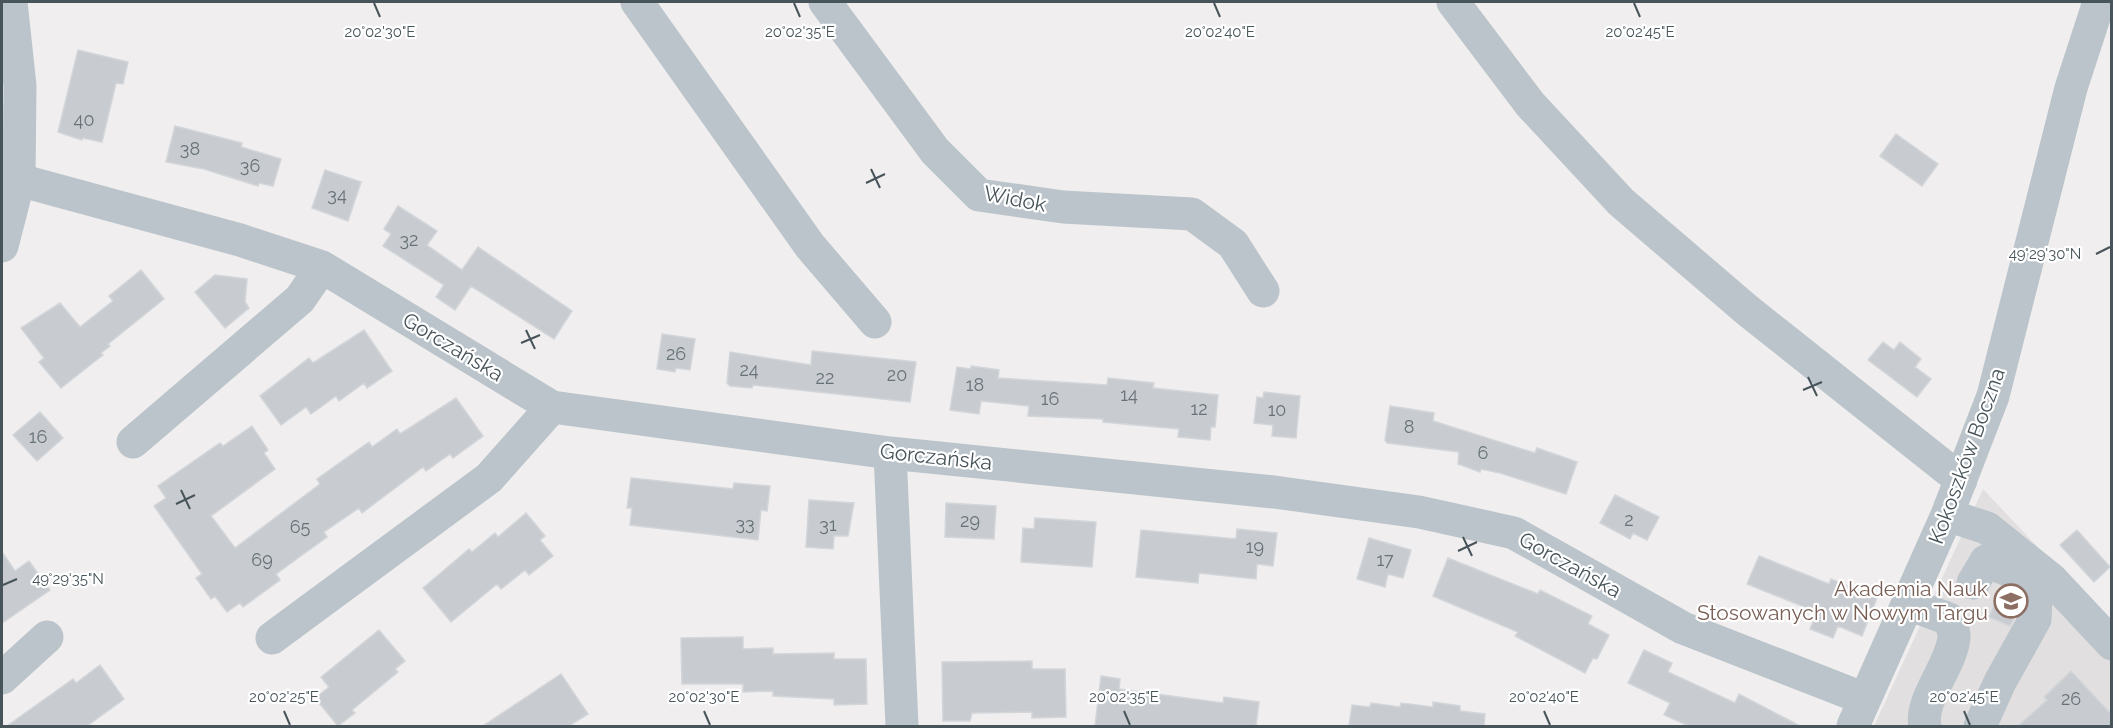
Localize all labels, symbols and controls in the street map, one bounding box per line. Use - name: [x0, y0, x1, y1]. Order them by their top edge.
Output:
- text: 20°02'30"E: [345, 23, 415, 41]
- text: 20°02'35"E: [765, 23, 835, 41]
- text: 20°02'40"E: [1185, 23, 1255, 41]
- text: 20°02'45"E: [1605, 23, 1675, 41]
- house number: 40: [74, 109, 94, 130]
- house number: 38: [180, 138, 200, 159]
- house number: 36: [240, 155, 260, 176]
- street label: Widok: [982, 180, 1049, 217]
- house number: 34: [327, 184, 347, 205]
- house number: 32: [400, 229, 419, 250]
- text: 49°29'30"N: [2009, 245, 2081, 263]
- street label: Gorczańska: [398, 307, 508, 386]
- house number: 26: [666, 343, 686, 364]
- house number: 24: [739, 359, 759, 380]
- house number: 20: [887, 364, 907, 385]
- street label: Kokoszków Boczna: [1923, 364, 2010, 547]
- house number: 22: [816, 367, 834, 388]
- house number: 18: [966, 374, 984, 395]
- house number: 14: [1120, 384, 1138, 405]
- house number: 16: [1041, 388, 1059, 409]
- house number: 12: [1190, 398, 1208, 419]
- house number: 10: [1268, 399, 1286, 420]
- house number: 8: [1404, 416, 1414, 437]
- house number: 16: [29, 426, 47, 447]
- street label: Gorczańska: [879, 438, 993, 475]
- house number: 6: [1478, 442, 1489, 463]
- house number: 2: [1624, 509, 1634, 530]
- house number: 29: [960, 510, 980, 531]
- house number: 33: [735, 513, 755, 534]
- house number: 31: [819, 514, 837, 535]
- house number: 65: [290, 516, 311, 537]
- street label: Gorczańska: [1515, 526, 1626, 603]
- house number: 19: [1246, 536, 1264, 557]
- house number: 69: [251, 549, 273, 570]
- house number: 17: [1376, 549, 1394, 570]
- text: 49°29'35"N: [32, 570, 104, 588]
- place label: Akademia Nauk Stosowanych w Nowym Targu: [1697, 576, 1988, 625]
- school or university icon: Akademia Nauk Stosowanych w Nowym Targu: [1993, 583, 2029, 619]
- text: 20°02'25"E: [249, 688, 319, 706]
- text: 20°02'30"E: [669, 688, 739, 706]
- text: 20°02'35"E: [1089, 688, 1159, 706]
- text: 20°02'40"E: [1509, 688, 1579, 706]
- text: 20°02'45"E: [1929, 688, 1999, 706]
- house number: 26: [2061, 688, 2081, 709]

